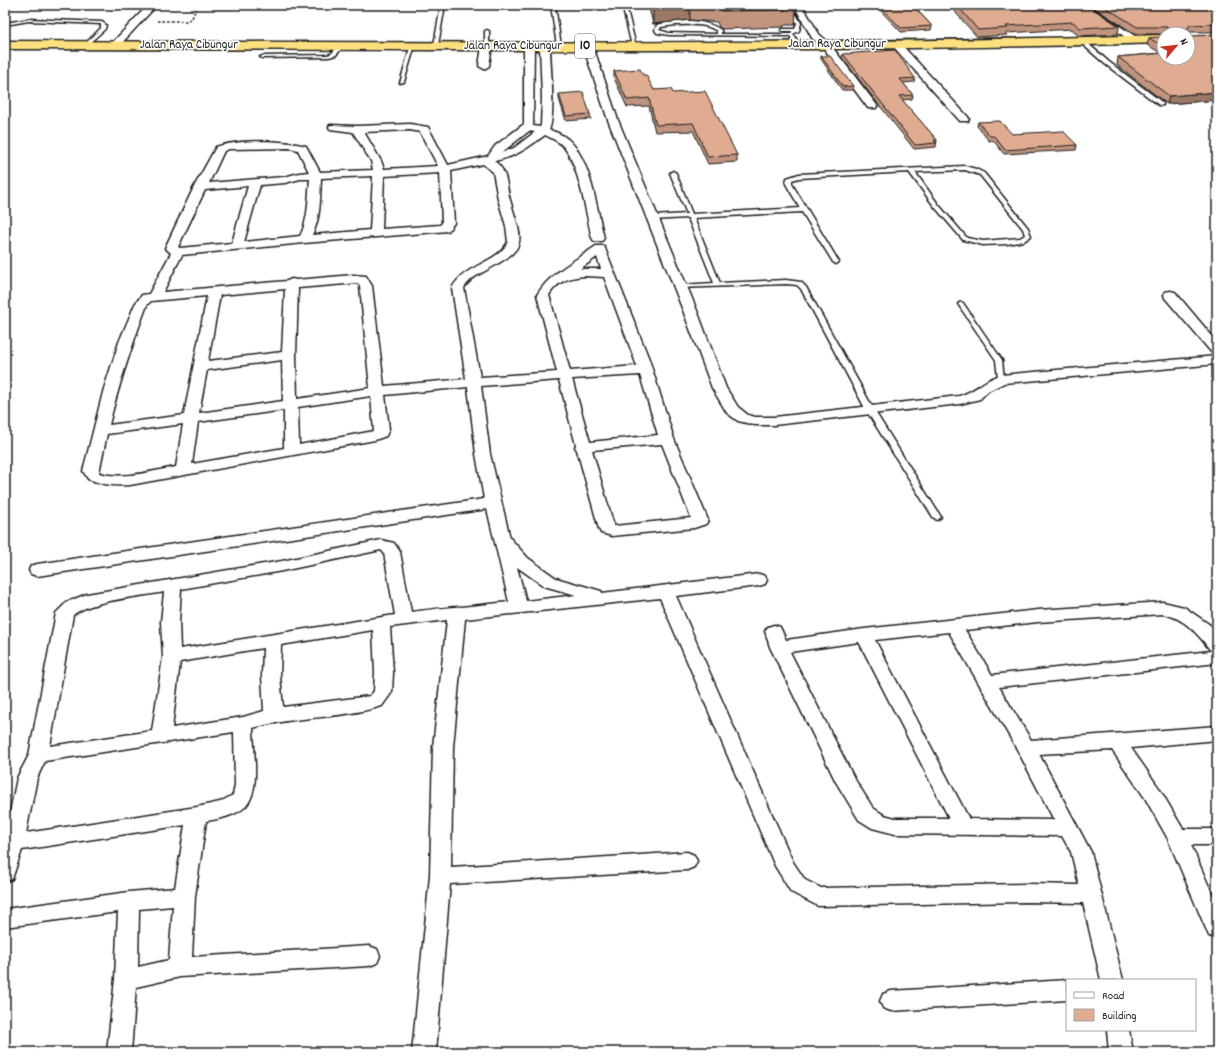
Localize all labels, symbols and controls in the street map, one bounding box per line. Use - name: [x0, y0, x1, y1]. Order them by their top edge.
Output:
- north arrow: [1156, 26, 1196, 66]
- road number: 10: [575, 34, 595, 58]
- street label: Jalan Raya Cibungur: [788, 35, 886, 54]
- street label: Jalan Raya Cibungur: [140, 36, 238, 55]
- text: N: [1175, 36, 1192, 49]
- street label: Jalan Raya Cibungur: [464, 37, 562, 56]
- legend: [1066, 979, 1196, 1031]
- text: Road: [1102, 988, 1124, 1005]
- text: Building: [1102, 1008, 1137, 1025]

